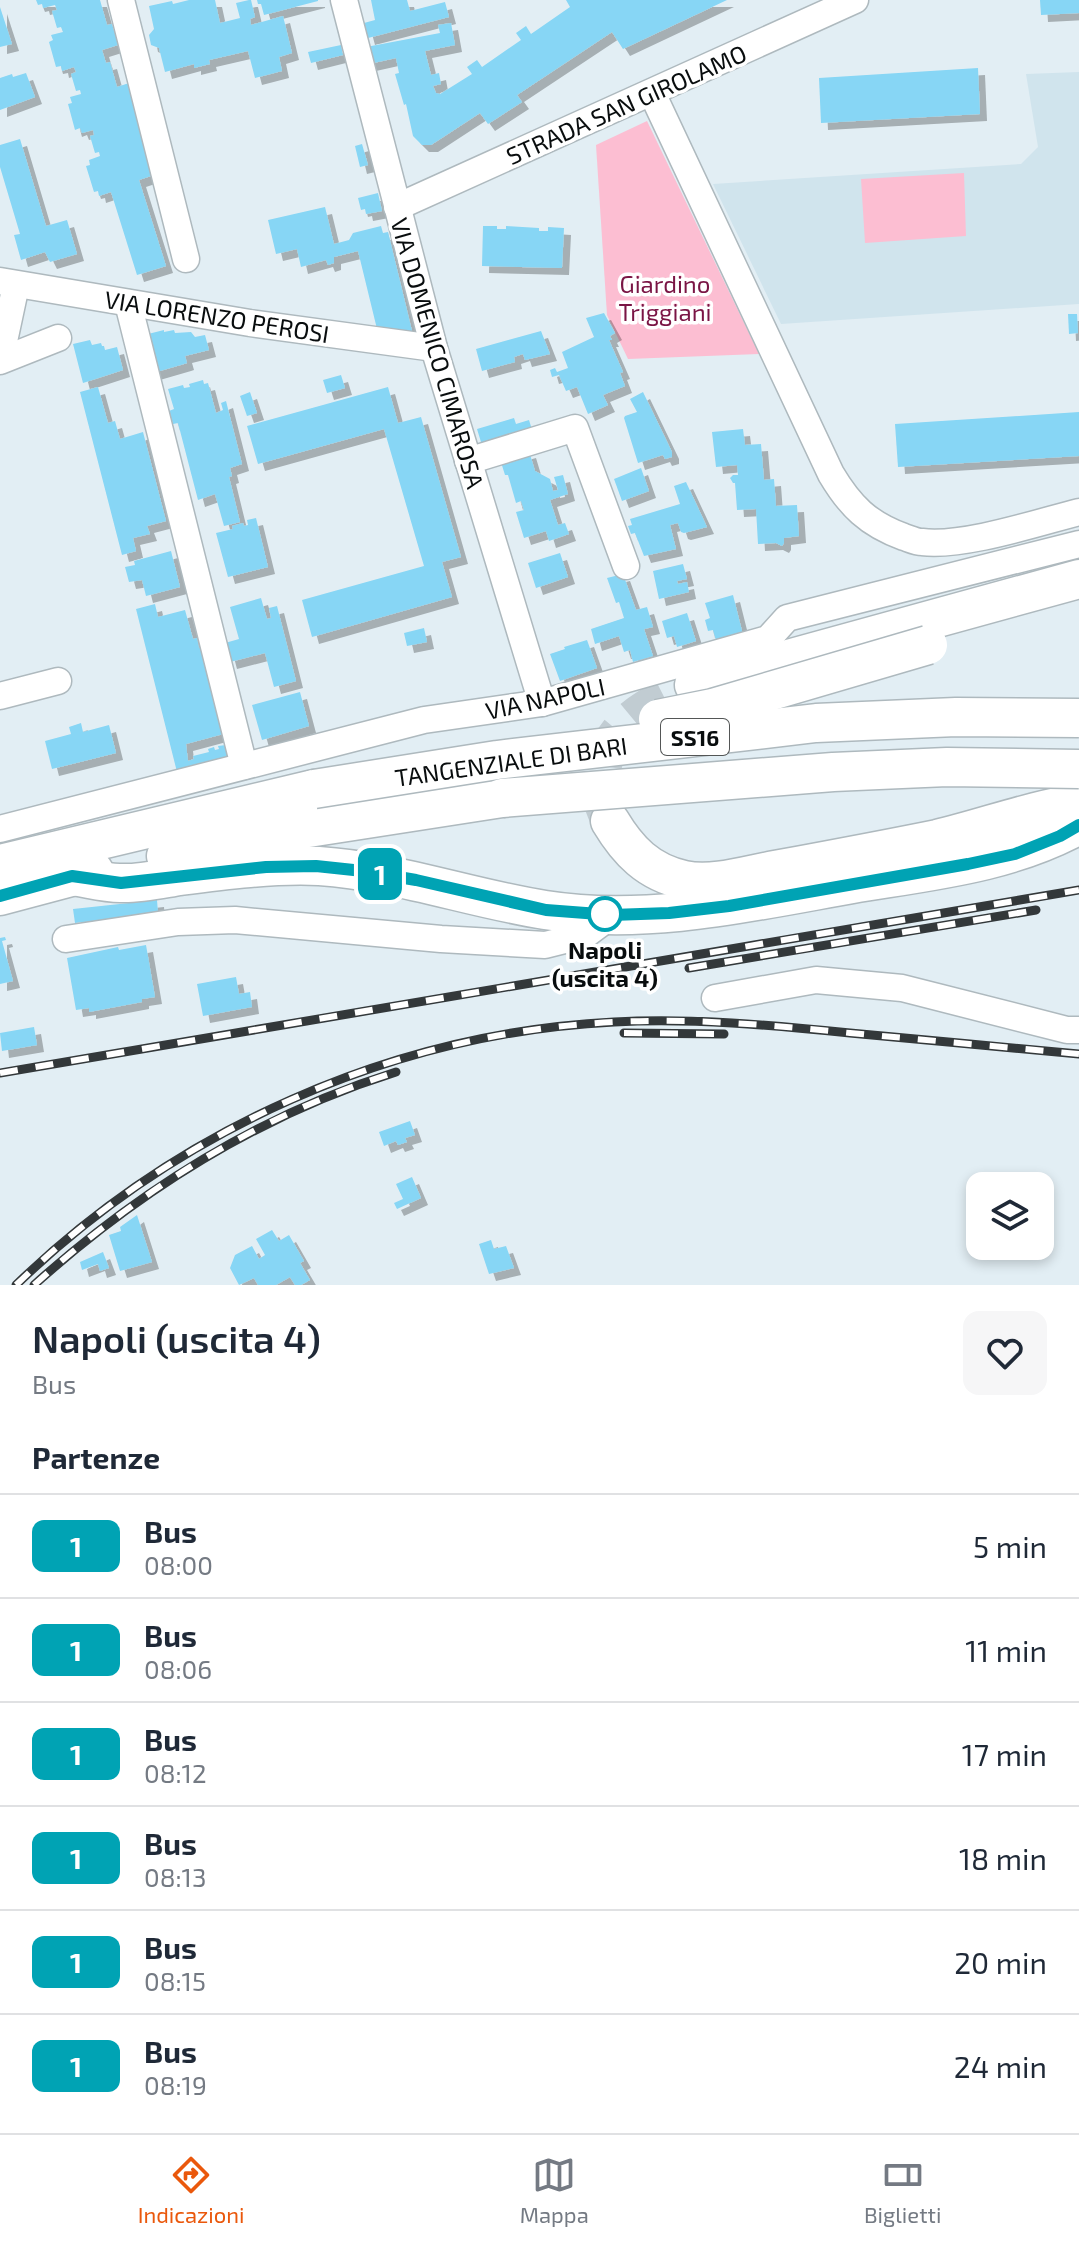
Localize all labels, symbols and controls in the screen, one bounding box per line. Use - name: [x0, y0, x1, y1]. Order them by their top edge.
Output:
- street label: STRADA SAN GIROLAMO: [501, 38, 751, 170]
- street label: VIA DOMENICO CIMAROSA: [385, 214, 491, 492]
- park label: Giardino Triggiani: [618, 269, 712, 326]
- street label: VIA LORENZO PEROSI: [103, 284, 331, 348]
- street label: VIA NAPOLI: [483, 671, 607, 725]
- road number: SS16: [661, 719, 729, 755]
- street label: TANGENZIALE DI BARI: [393, 730, 629, 792]
- line badge: 1: [354, 848, 406, 900]
- text: 1: [374, 857, 386, 891]
- marker: Napoli (uscita 4): [588, 897, 622, 931]
- place label: Napoli (uscita 4): [552, 935, 658, 992]
- map controls: [966, 1172, 1054, 1260]
- button: layers: [966, 1172, 1054, 1260]
- button: heart: [963, 1311, 1047, 1395]
- text: Napoli (uscita 4): [32, 1315, 321, 1361]
- text: Bus: [32, 1368, 76, 1399]
- text: Partenze: [32, 1439, 160, 1475]
- text: Bus: [144, 1513, 197, 1549]
- text: 5 min: [973, 1528, 1047, 1564]
- text: 1: [70, 1529, 82, 1563]
- text: 08:00: [144, 1549, 213, 1580]
- text: Bus: [144, 1617, 197, 1653]
- text: 11 min: [965, 1632, 1047, 1668]
- text: 1: [70, 1633, 82, 1667]
- text: 08:06: [144, 1653, 212, 1684]
- text: Bus: [144, 1721, 197, 1757]
- text: 17 min: [962, 1736, 1047, 1772]
- text: 1: [70, 1737, 82, 1771]
- text: 08:12: [144, 1757, 207, 1788]
- text: Bus: [144, 1825, 197, 1861]
- text: 18 min: [959, 1840, 1047, 1876]
- text: 1: [70, 1841, 82, 1875]
- text: 08:13: [144, 1861, 206, 1892]
- text: Bus: [144, 1929, 197, 1965]
- text: 20 min: [954, 1944, 1047, 1980]
- text: 1: [70, 1945, 82, 1979]
- text: 08:15: [144, 1965, 206, 1996]
- text: Bus: [144, 2033, 197, 2069]
- text: 24 min: [954, 2048, 1047, 2084]
- text: 1: [70, 2049, 82, 2083]
- text: 08:19: [144, 2069, 207, 2100]
- tab: Indicazioni: [138, 2153, 244, 2227]
- tab: Mappa: [520, 2153, 589, 2227]
- tab: Biglietti: [864, 2153, 941, 2227]

